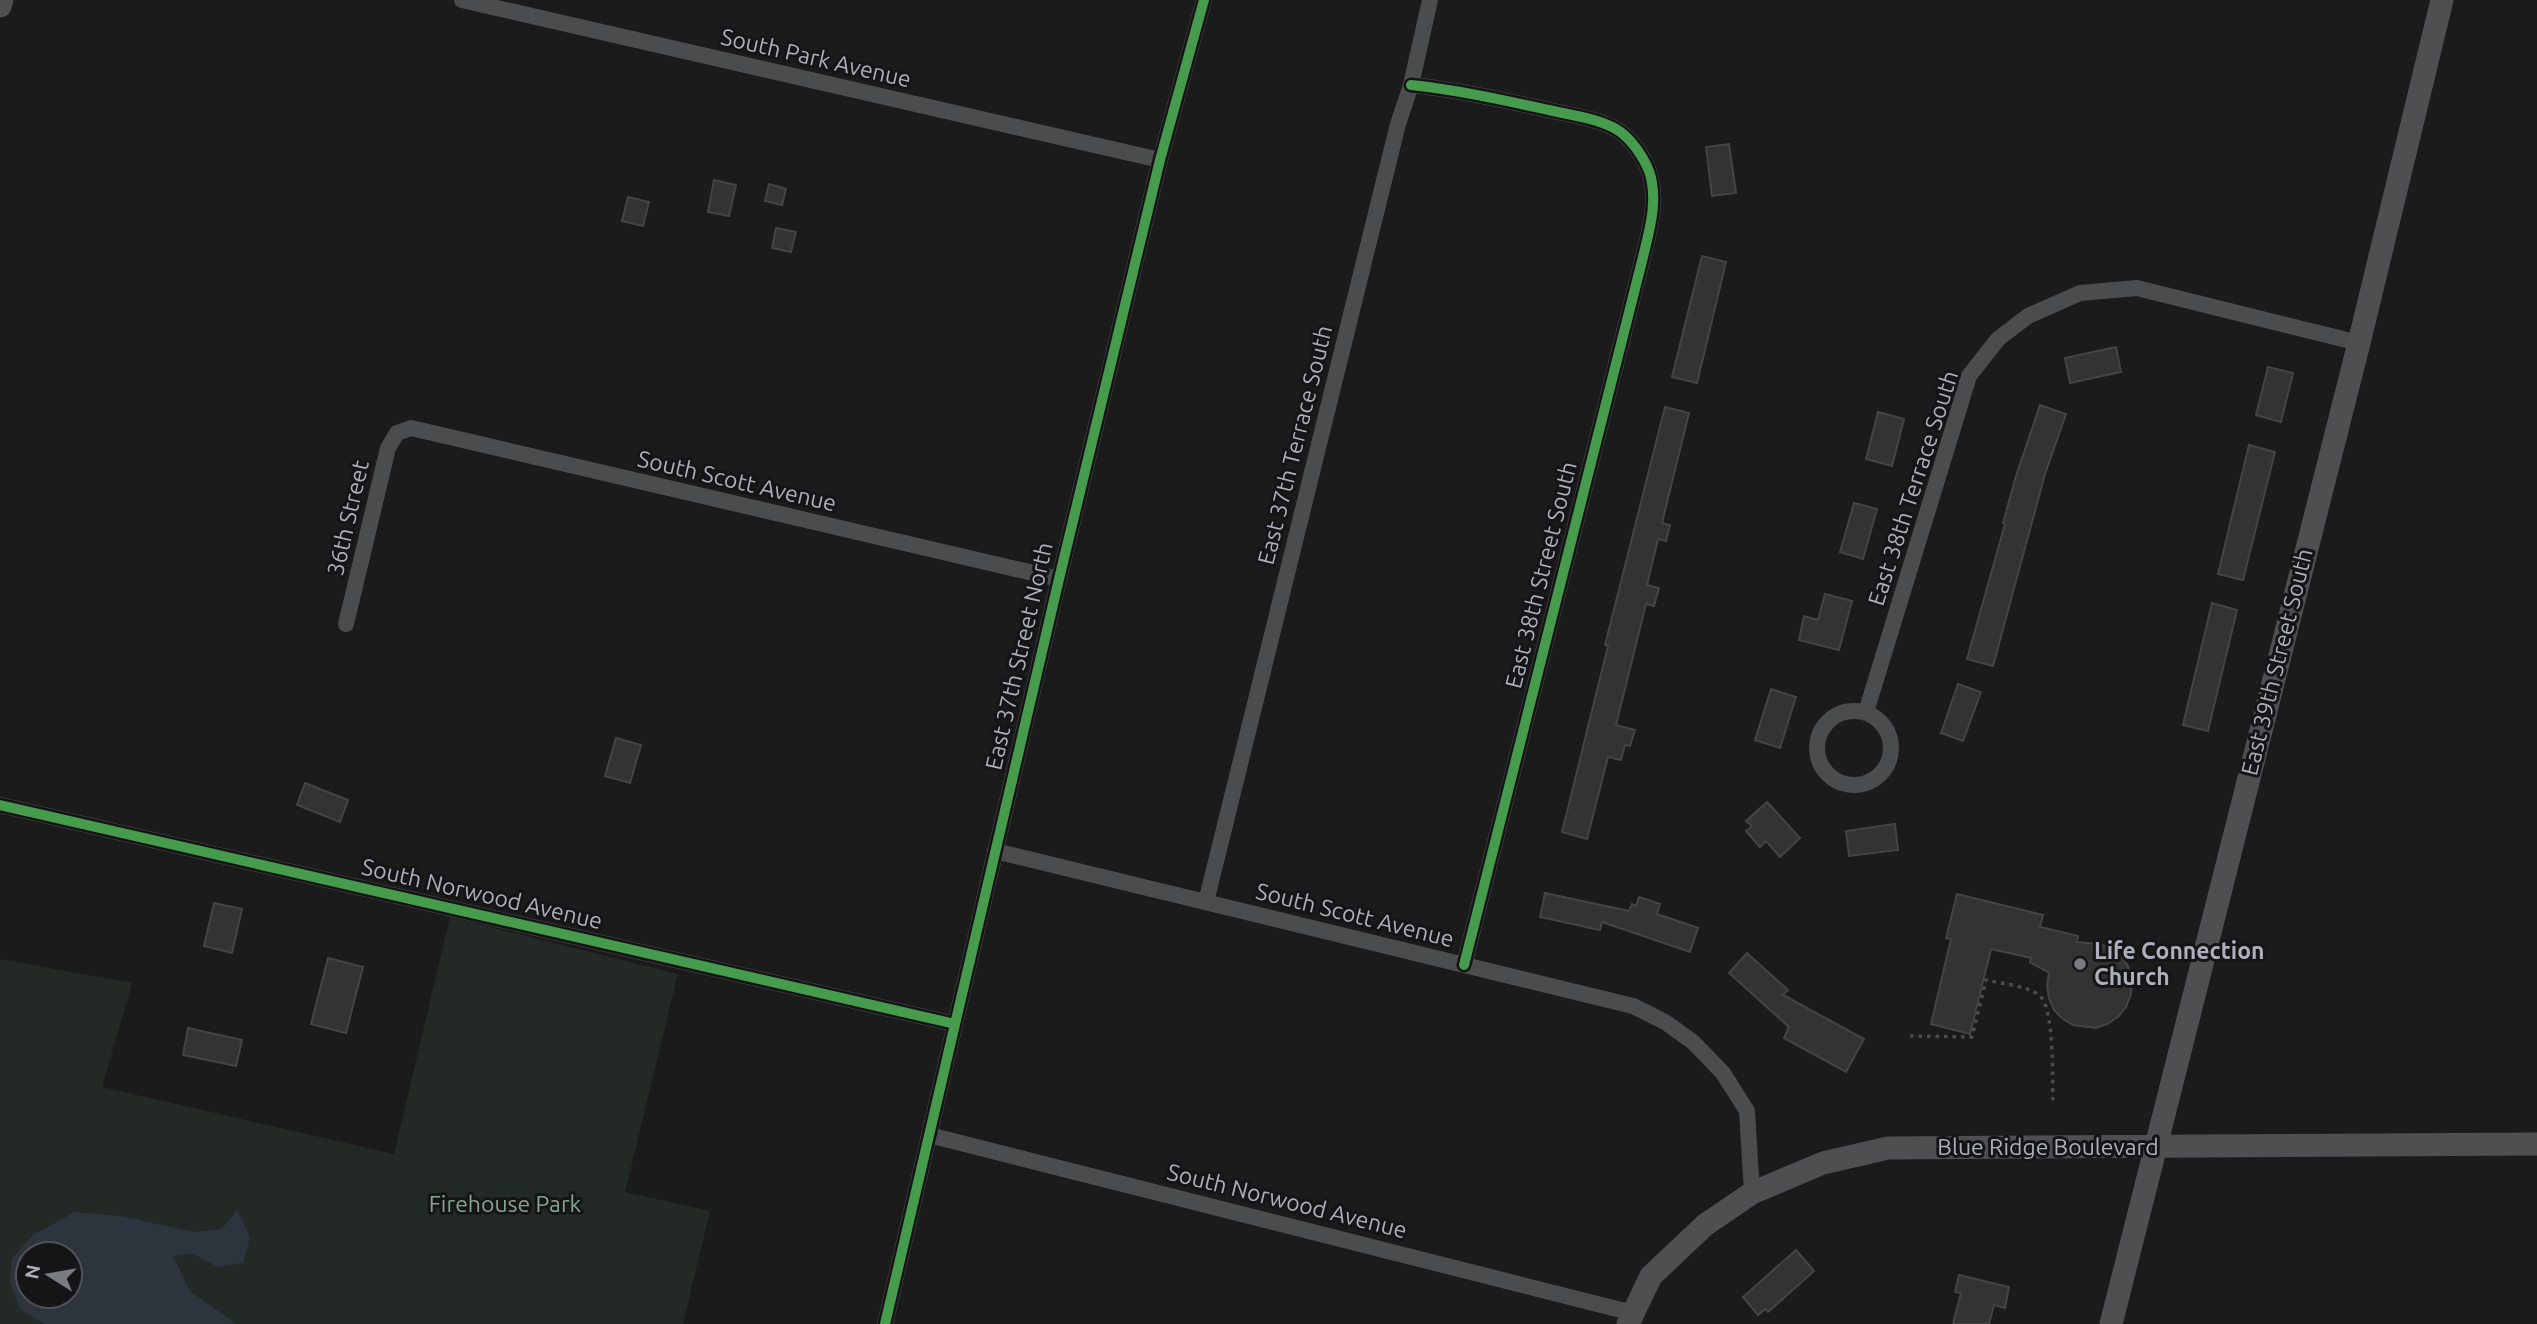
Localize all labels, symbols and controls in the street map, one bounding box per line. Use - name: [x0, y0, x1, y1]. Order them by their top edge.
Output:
- street label: South Park Avenue: [719, 23, 914, 92]
- street label: East 37th Terrace South: [1253, 323, 1336, 567]
- street label: East 38th Terrace South: [1863, 367, 1962, 608]
- street label: South Scott Avenue: [635, 445, 839, 516]
- street label: 36th Street: [322, 458, 373, 578]
- street label: East 38th Street South: [1500, 459, 1581, 691]
- street label: East 37th Street North: [980, 540, 1057, 772]
- street label: East 39th Street South: [2236, 546, 2317, 778]
- street label: South Norwood Avenue: [359, 854, 605, 933]
- street label: South Scott Avenue: [1254, 878, 1457, 951]
- place label: Life Connection Church: [2094, 938, 2264, 989]
- marker: Life Connection Church: [2072, 956, 2088, 972]
- street label: Blue Ridge Boulevard: [1937, 1134, 2159, 1159]
- street label: South Norwood Avenue: [1165, 1159, 1410, 1242]
- park label: Firehouse Park: [429, 1191, 582, 1216]
- north arrow: [14, 1240, 84, 1310]
- text: N: [20, 1263, 44, 1281]

